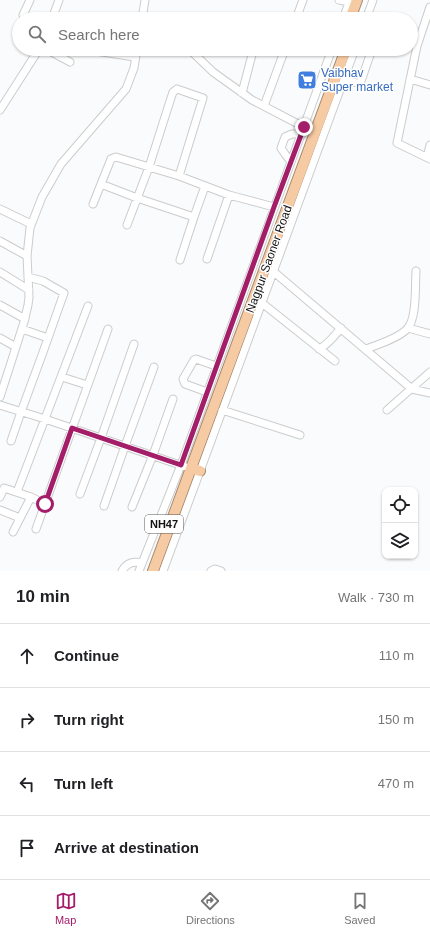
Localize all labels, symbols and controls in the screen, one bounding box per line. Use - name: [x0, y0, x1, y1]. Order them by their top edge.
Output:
- search box: [12, 12, 418, 56]
- icon: search: [26, 23, 48, 45]
- text: Search here: [58, 26, 140, 43]
- place label: Vaibhav Super market: [321, 66, 394, 94]
- supermarket icon: Vaibhav Super market: [296, 69, 318, 91]
- route end: [295, 118, 313, 136]
- street label: Nagpur Saoner Road: [243, 203, 295, 315]
- map controls: [382, 487, 418, 559]
- button: locate: [382, 487, 418, 523]
- route start: [36, 495, 54, 513]
- road number: NH47: [145, 515, 183, 533]
- button: layers: [382, 523, 418, 559]
- text: 10 min: [16, 587, 70, 606]
- text: Walk · 730 m: [338, 590, 414, 605]
- icon: ahead: [16, 645, 38, 667]
- text: Continue: [54, 647, 119, 664]
- text: 110 m: [379, 648, 414, 663]
- icon: right: [16, 709, 38, 731]
- text: Turn right: [54, 711, 124, 728]
- text: 150 m: [378, 712, 414, 727]
- icon: left: [16, 773, 38, 795]
- text: Turn left: [54, 775, 113, 792]
- text: 470 m: [378, 776, 414, 791]
- icon: arrive: [16, 837, 38, 859]
- text: Arrive at destination: [54, 839, 199, 856]
- tab: Map: [55, 890, 77, 926]
- tab: Directions: [186, 890, 235, 926]
- tab: Saved: [344, 890, 375, 926]

